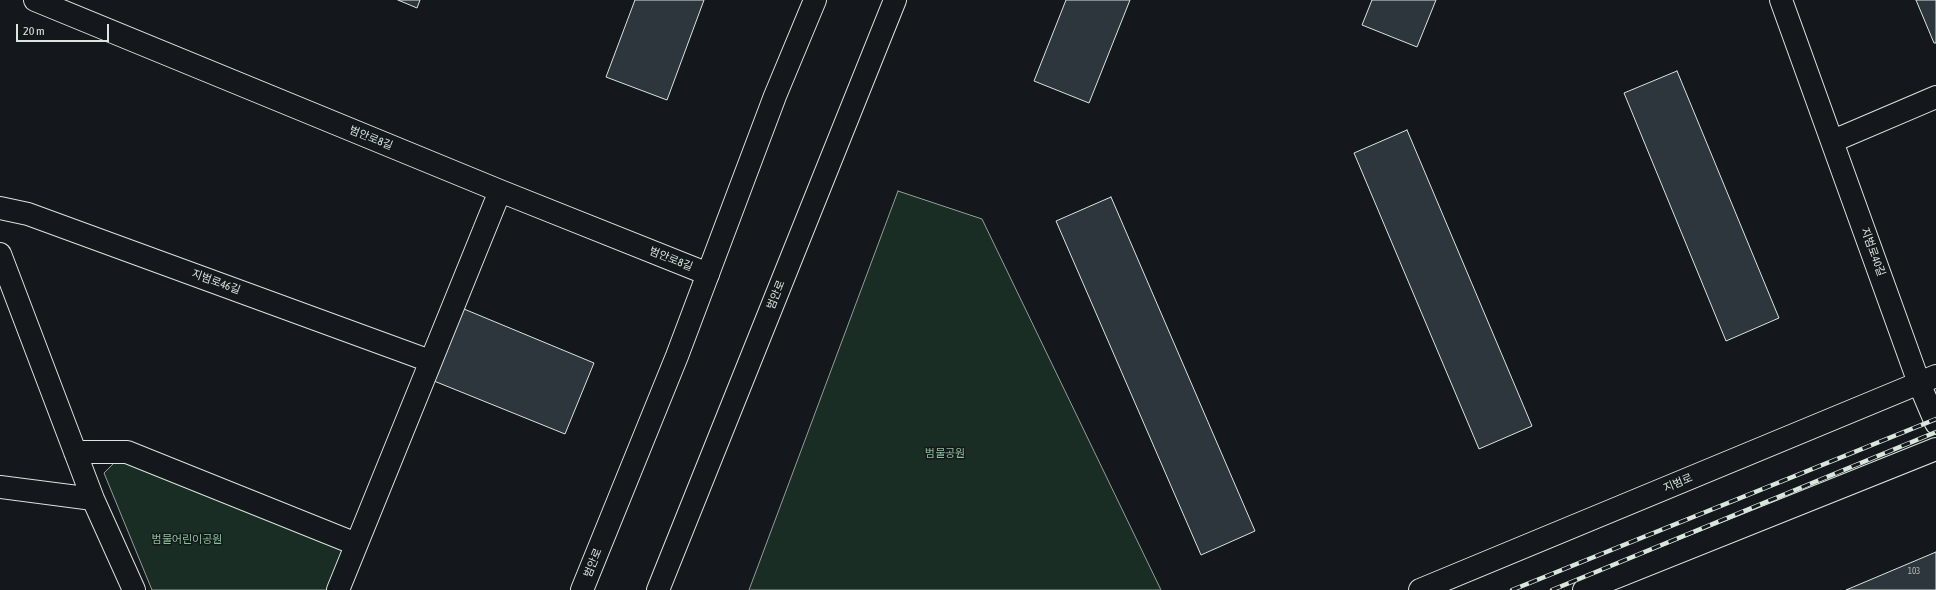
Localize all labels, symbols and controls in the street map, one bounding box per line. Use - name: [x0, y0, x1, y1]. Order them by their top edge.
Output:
- scale bar: [18, 16, 111, 42]
- text: 20 m: [23, 24, 45, 38]
- street label: 범안로8길: [347, 123, 395, 153]
- street label: 지범로40길: [1858, 226, 1888, 278]
- street label: 범안로8길: [647, 244, 695, 274]
- street label: 지범로46길: [190, 267, 242, 297]
- street label: 범안로: [764, 278, 788, 312]
- park label: 범물공원: [925, 447, 965, 461]
- street label: 지범로: [1661, 471, 1695, 495]
- park label: 범물어린이공원: [152, 533, 222, 547]
- street label: 범안로: [581, 546, 605, 580]
- house number: 103: [1908, 566, 1920, 576]

